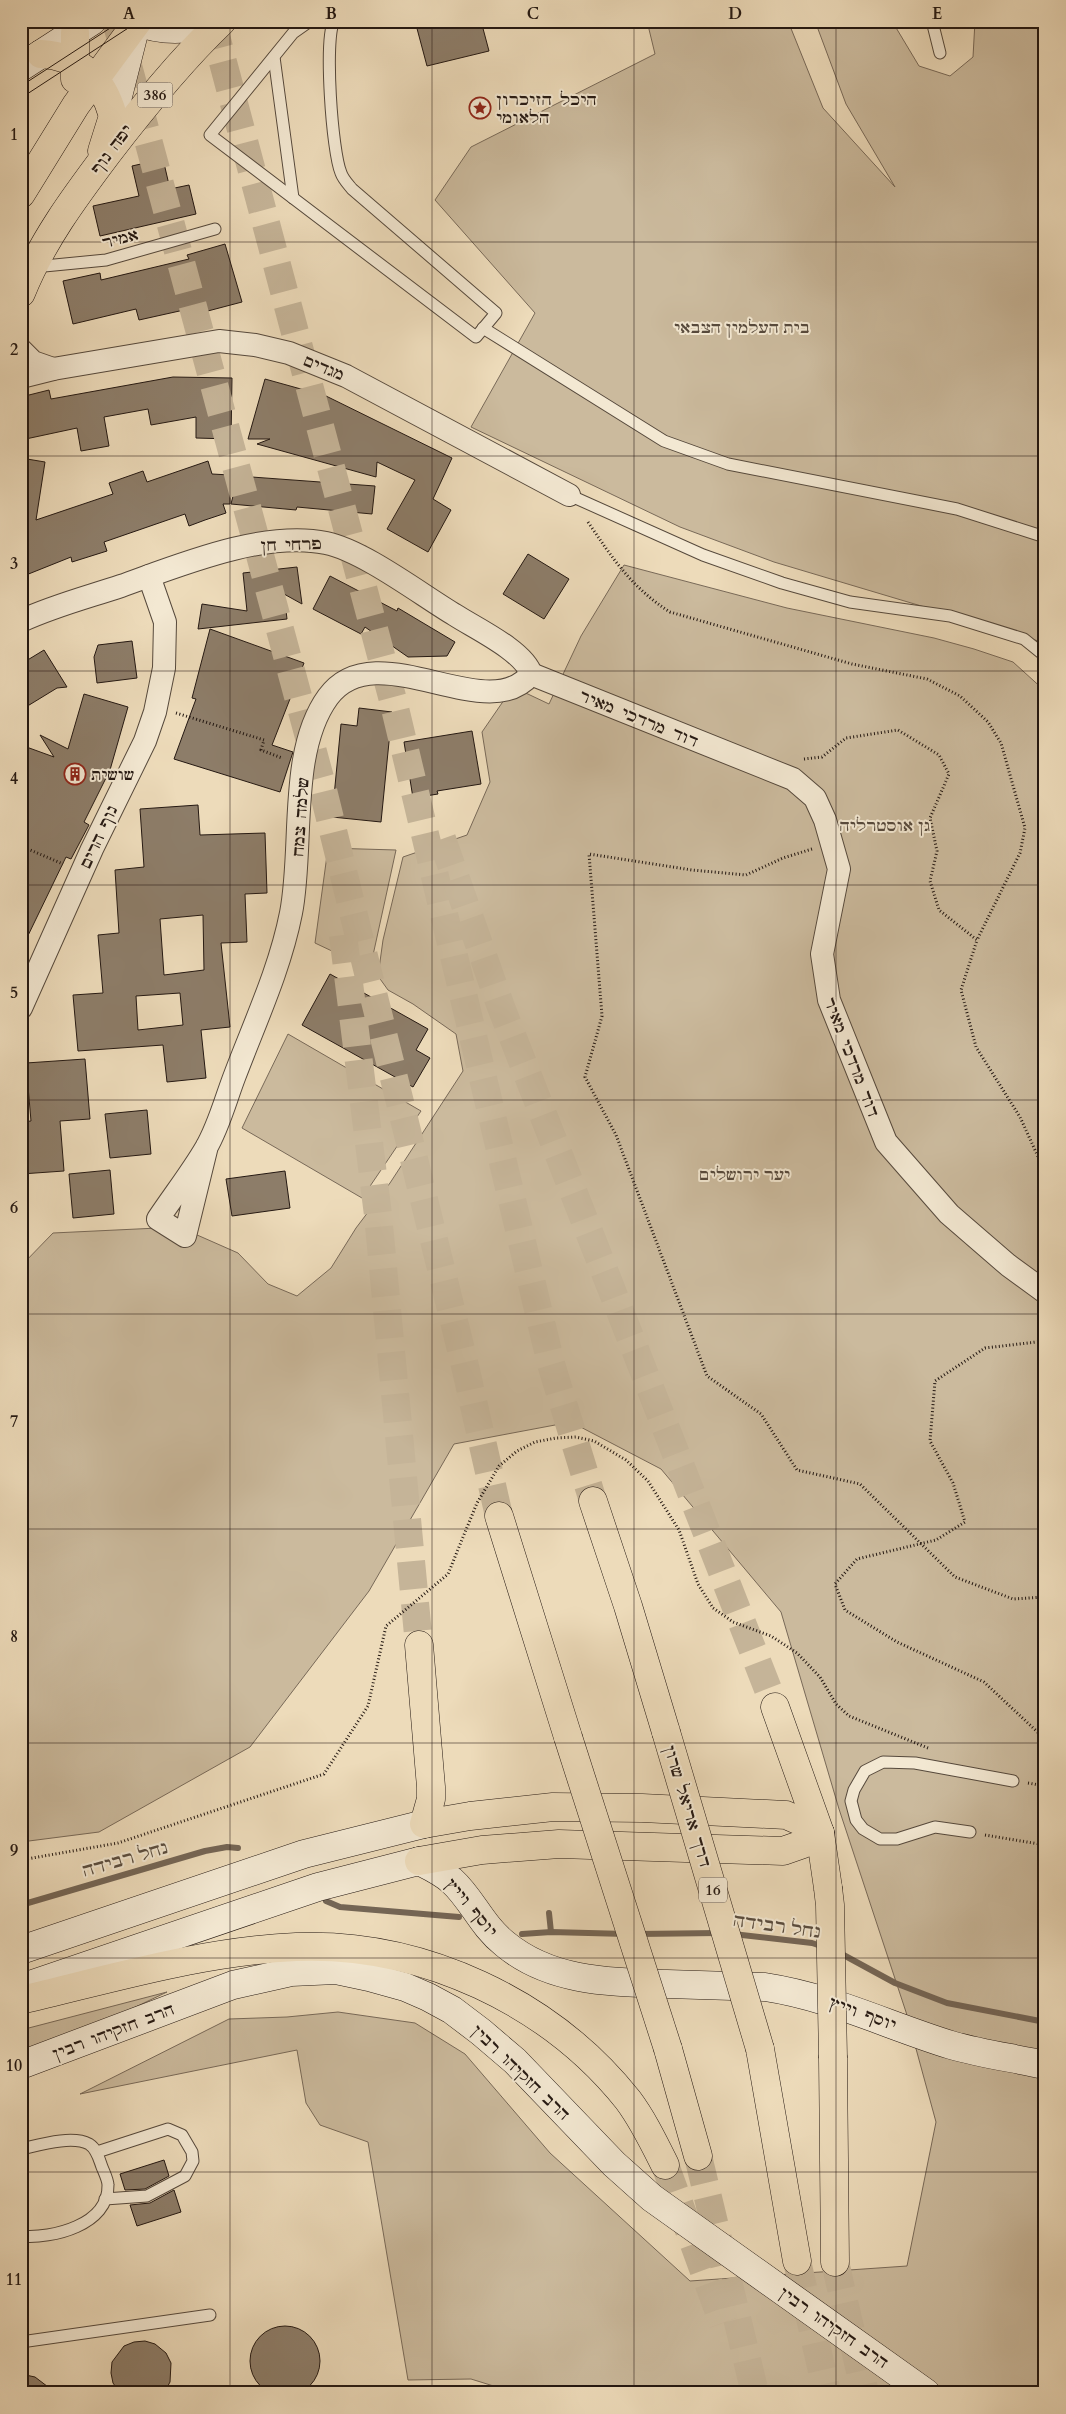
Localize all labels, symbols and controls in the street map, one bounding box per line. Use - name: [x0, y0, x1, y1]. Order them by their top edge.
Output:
- text: A: [123, 3, 135, 25]
- text: B: [325, 3, 337, 25]
- text: C: [527, 3, 539, 25]
- text: D: [728, 3, 742, 25]
- text: E: [932, 3, 942, 25]
- road number: 386: [138, 82, 172, 108]
- place label: היכל הזיכרון הלאומי: [496, 89, 597, 129]
- place icon: היכל הזיכרון הלאומי: [468, 96, 492, 120]
- street label: יפה נוף: [86, 120, 138, 179]
- text: 1: [10, 124, 18, 146]
- street label: אמיר: [100, 224, 141, 254]
- park label: בית העלמין הצבאי: [674, 317, 810, 339]
- text: 2: [10, 339, 18, 361]
- street label: מגדים: [299, 350, 348, 386]
- street label: פרחי חן: [260, 533, 322, 557]
- text: 3: [10, 553, 18, 575]
- street label: דוד מרדכי מאיר: [576, 685, 701, 753]
- building icon: שושית: [63, 762, 87, 786]
- place label: שושית: [91, 764, 134, 786]
- text: 4: [10, 768, 18, 790]
- street label: שלמה צמח: [287, 777, 315, 857]
- street label: נוף הרים: [75, 802, 123, 873]
- park label: גן אוסטרליה: [840, 815, 930, 837]
- text: 5: [10, 982, 18, 1004]
- street label: דוד מרדכי מאיר: [818, 994, 884, 1120]
- park label: יער ירושלים: [700, 1164, 790, 1186]
- text: 6: [10, 1197, 18, 1219]
- text: 7: [10, 1411, 18, 1433]
- text: 8: [10, 1626, 18, 1648]
- street label: דרך אריאל שרון: [658, 1743, 716, 1870]
- water label: נחל רבידה: [80, 1835, 171, 1884]
- text: 9: [10, 1840, 18, 1862]
- street label: יוסף וייץ: [440, 1874, 502, 1942]
- road number: 16: [699, 1878, 727, 1902]
- water label: נחל רבידה: [732, 1908, 822, 1945]
- street label: יוסף וייץ: [826, 1992, 899, 2036]
- street label: הרב חזקיהו רבין: [49, 1999, 178, 2065]
- street label: הרב חזקיהו רבין: [466, 2020, 574, 2125]
- text: 10: [6, 2055, 22, 2077]
- text: 11: [6, 2269, 22, 2291]
- street label: הרב חזקיהו רבין: [774, 2282, 893, 2374]

